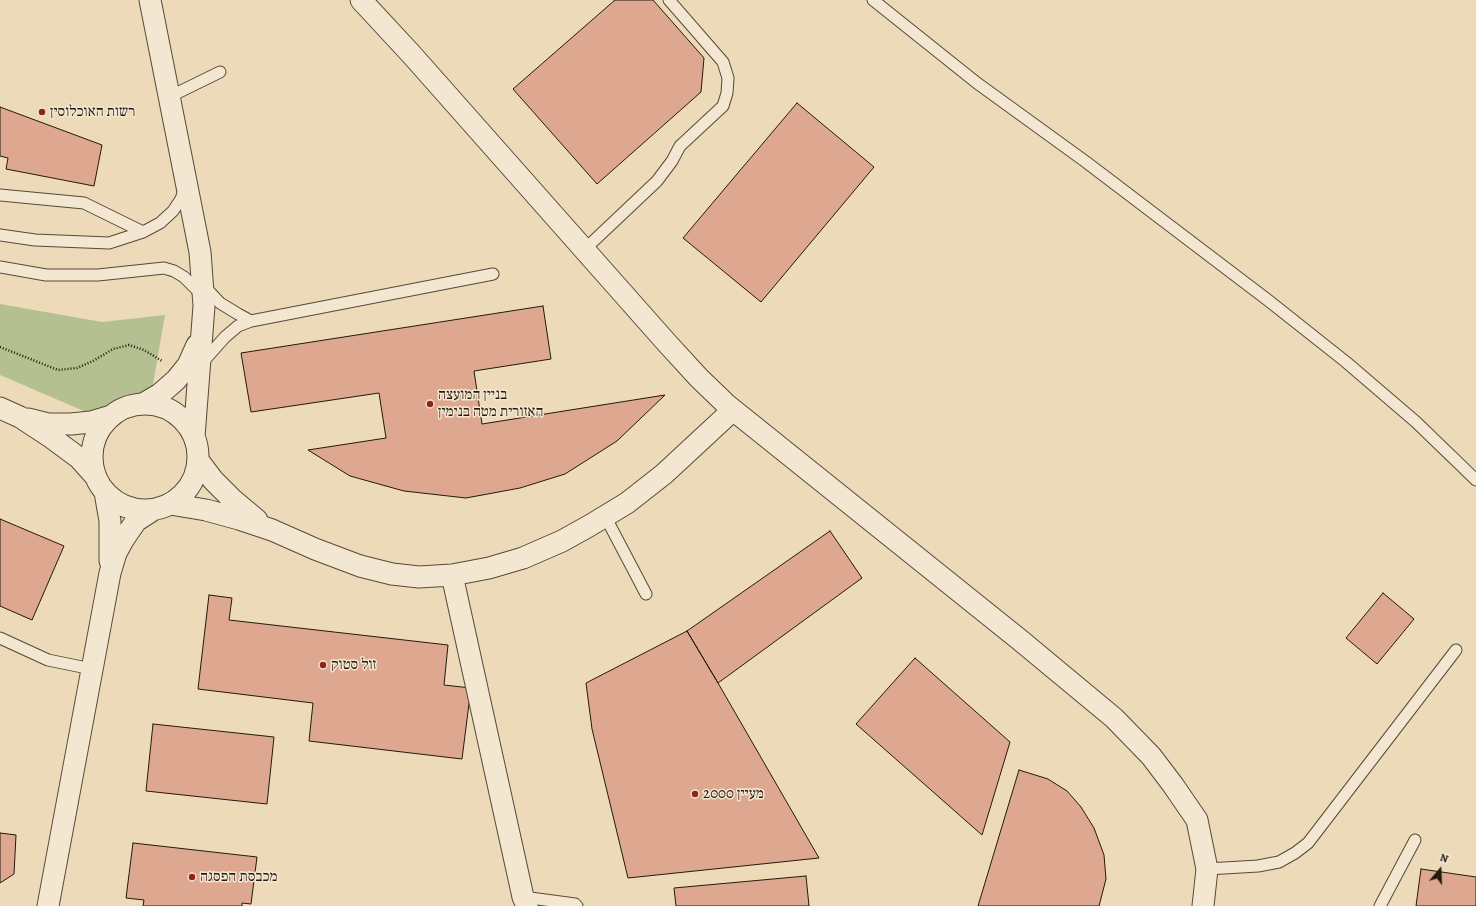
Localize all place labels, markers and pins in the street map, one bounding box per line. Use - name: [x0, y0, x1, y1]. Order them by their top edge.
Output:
- place label: רשות האוכלוסין: [50, 103, 135, 121]
- marker: רשות האוכלוסין: [37, 107, 47, 117]
- place label: בניין המועצה האזורית מטה בנימין: [438, 386, 543, 421]
- marker: בניין המועצה האזורית מטה בנימין: [425, 399, 435, 409]
- place label: זול סטוק: [331, 656, 376, 674]
- marker: זול סטוק: [318, 660, 328, 670]
- place label: מעיין 2000: [703, 785, 764, 803]
- marker: מעיין 2000: [690, 789, 700, 799]
- place label: מכבסת הפסגה: [200, 868, 278, 886]
- marker: מכבסת הפסגה: [187, 872, 197, 882]

